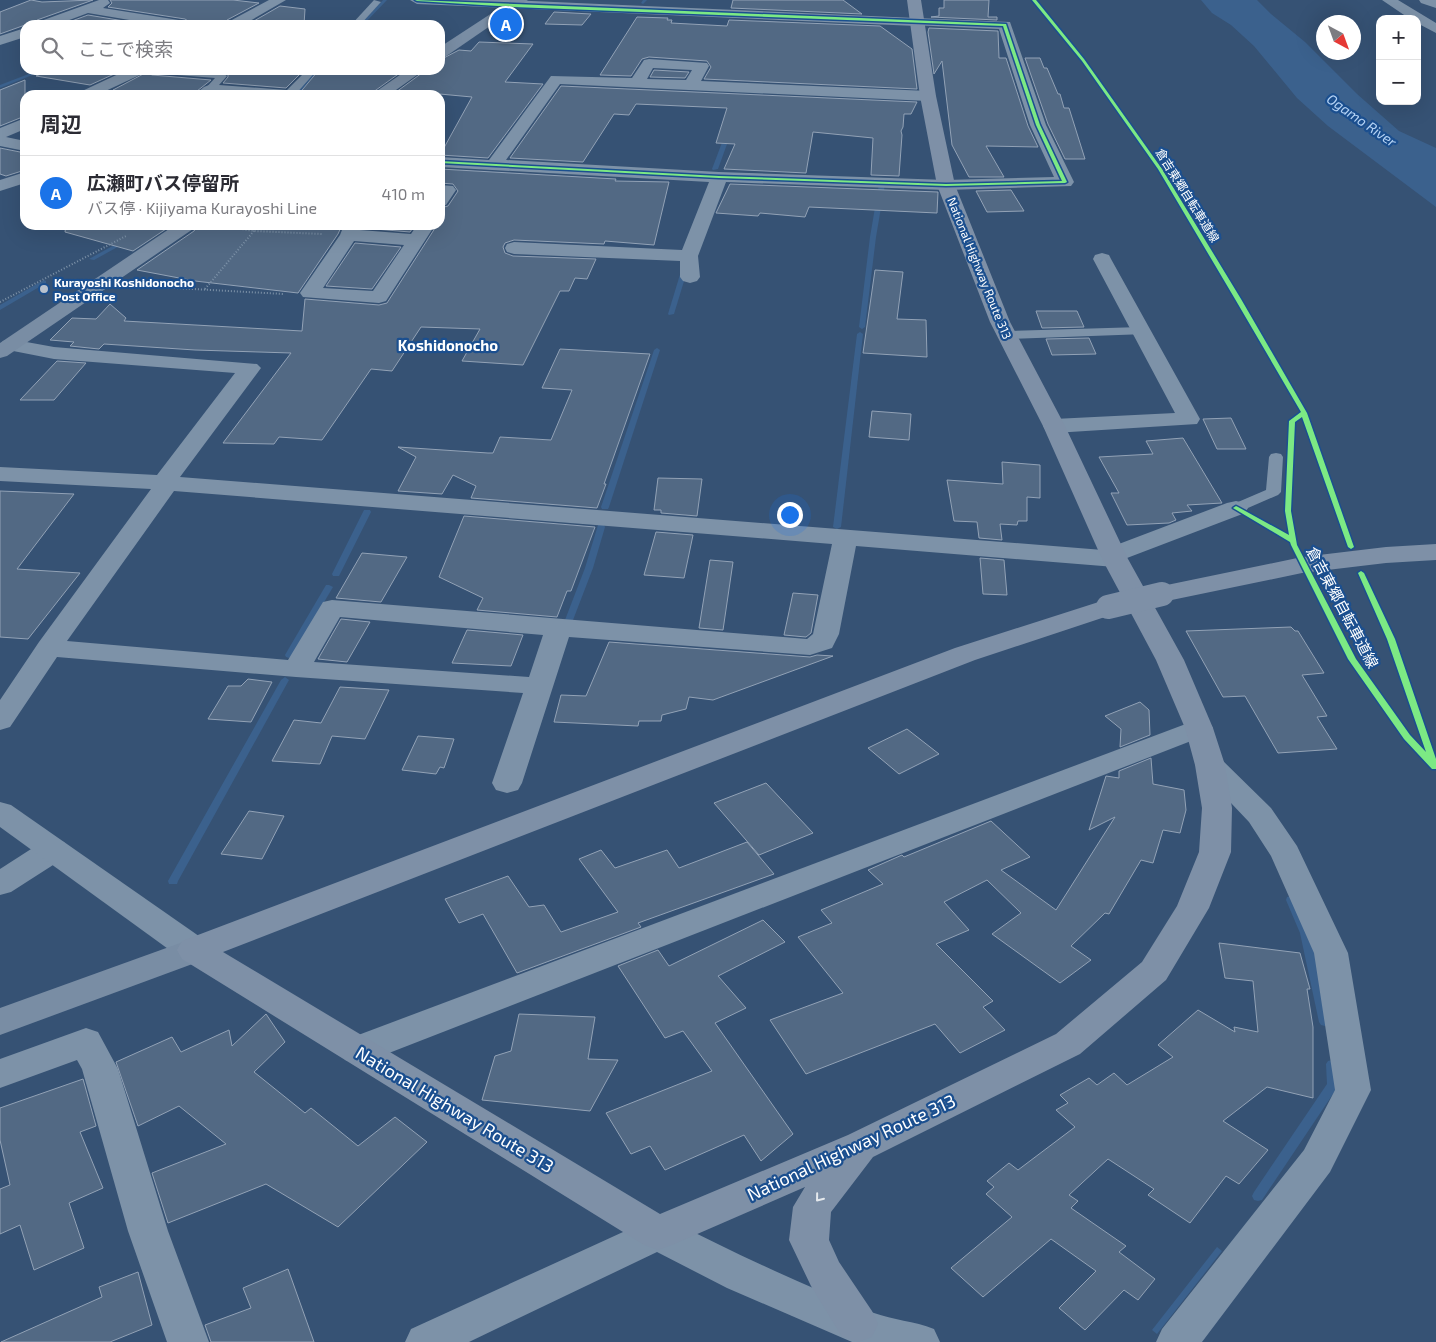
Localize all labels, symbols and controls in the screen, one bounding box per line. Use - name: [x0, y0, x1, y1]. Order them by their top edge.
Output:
- pin: A: [490, 5, 522, 43]
- north arrow: [1316, 15, 1361, 60]
- map controls: [1376, 15, 1421, 105]
- button: +: [1376, 15, 1421, 60]
- search box: [20, 20, 445, 75]
- icon: search: [38, 34, 66, 62]
- text: ここで検索: [78, 37, 173, 60]
- button: −: [1376, 60, 1421, 105]
- water label: Ogamo River: [1324, 90, 1400, 151]
- text: 周辺: [40, 111, 82, 136]
- street label: 倉吉東郷自転車道線: [1153, 145, 1223, 245]
- text: 広瀬町バス停留所: [87, 171, 239, 194]
- text: A: [51, 184, 61, 203]
- text: 410 m: [382, 184, 425, 203]
- street label: National Highway Route 313: [945, 195, 1015, 341]
- text: バス停 · Kijiyama Kurayoshi Line: [87, 198, 317, 217]
- place label: Kurayoshi Koshidonocho Post Office: [54, 275, 194, 303]
- marker: Kurayoshi Koshidonocho Post Office: [38, 283, 50, 295]
- district label: Koshidonocho: [398, 336, 498, 354]
- your location: [777, 502, 803, 528]
- street label: 倉吉東郷自転車道線: [1303, 543, 1383, 671]
- street label: National Highway Route 313: [352, 1041, 558, 1177]
- street label: National Highway Route 313: [743, 1089, 959, 1205]
- one-way arrow: [816, 1192, 824, 1201]

